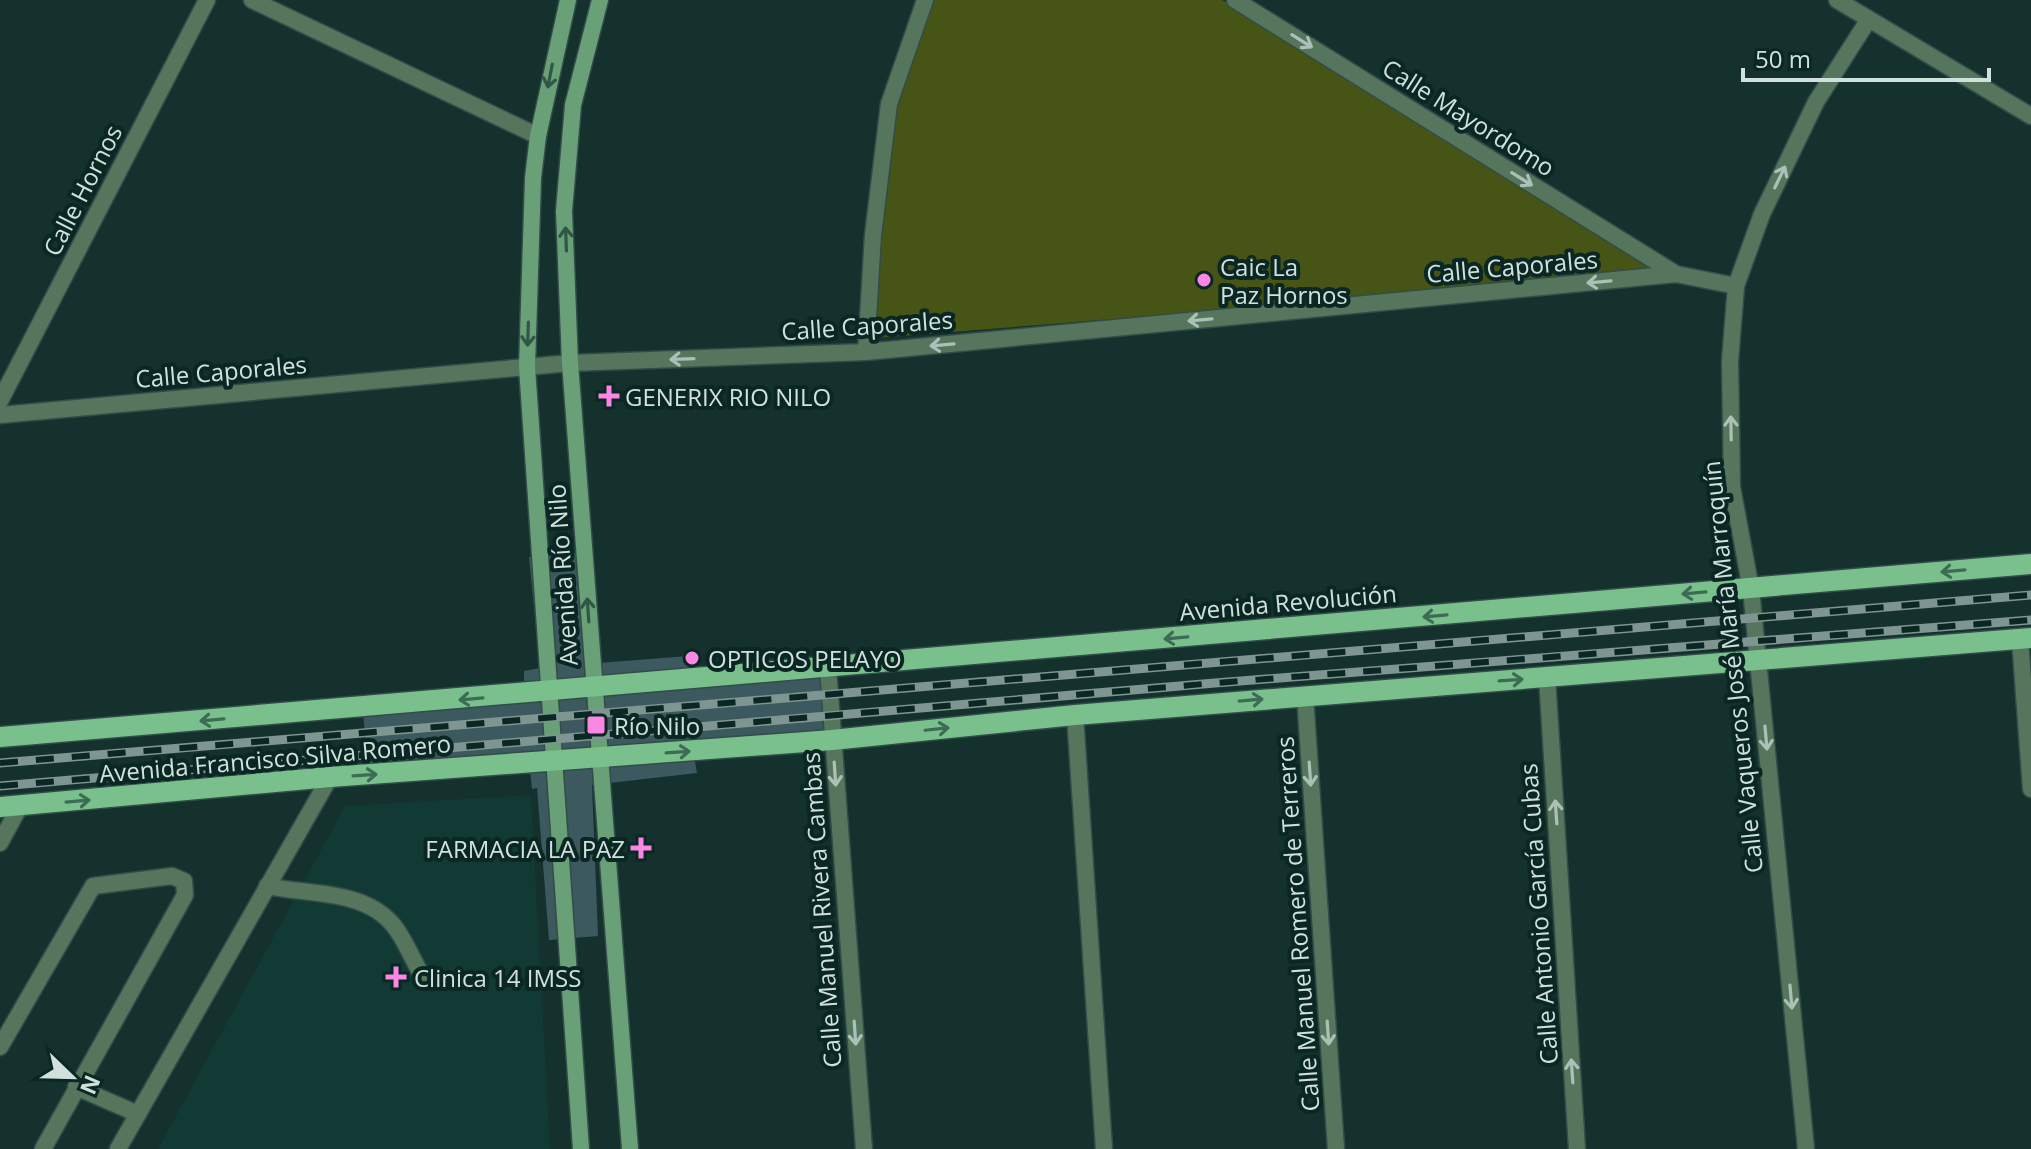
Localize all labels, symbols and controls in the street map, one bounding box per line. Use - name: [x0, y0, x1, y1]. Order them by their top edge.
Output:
- scale bar: [1743, 32, 1989, 82]
- one-way arrow: [1290, 34, 1313, 50]
- text: 50 m: [1755, 42, 1811, 75]
- street label: Calle Mayordomo: [1377, 51, 1561, 183]
- one-way arrow: [542, 63, 557, 88]
- street label: Calle Hornos: [35, 119, 129, 261]
- one-way arrow: [1773, 166, 1788, 190]
- one-way arrow: [1510, 171, 1533, 187]
- one-way arrow: [558, 226, 573, 253]
- street label: Calle Caporales: [1425, 242, 1599, 290]
- place label: Caic La Paz Hornos: [1220, 250, 1348, 311]
- marker: Caic La Paz Hornos: [1195, 271, 1213, 289]
- one-way arrow: [1586, 274, 1613, 289]
- street label: Calle Caporales: [780, 303, 954, 347]
- one-way arrow: [1188, 313, 1214, 328]
- one-way arrow: [521, 320, 536, 347]
- one-way arrow: [929, 338, 956, 353]
- street label: Calle Caporales: [134, 347, 308, 395]
- one-way arrow: [669, 351, 696, 366]
- place label: GENERIX RIO NILO: [625, 380, 831, 413]
- marker: GENERIX RIO NILO: [600, 387, 618, 405]
- one-way arrow: [1723, 415, 1739, 442]
- street label: Calle Vaqueros José María Marroquín: [1694, 459, 1770, 875]
- street label: Avenida Río Nilo: [539, 483, 585, 667]
- one-way arrow: [1940, 563, 1967, 578]
- street label: Avenida Revolución: [1178, 576, 1398, 628]
- one-way arrow: [1681, 586, 1708, 601]
- one-way arrow: [580, 597, 595, 624]
- one-way arrow: [1422, 609, 1449, 624]
- one-way arrow: [1163, 631, 1190, 646]
- place label: OPTICOS PELAYO: [708, 642, 902, 675]
- marker: OPTICOS PELAYO: [683, 649, 701, 667]
- one-way arrow: [1497, 672, 1524, 687]
- one-way arrow: [458, 691, 485, 706]
- one-way arrow: [1237, 692, 1264, 707]
- place label: Río Nilo: [614, 709, 700, 742]
- one-way arrow: [199, 713, 226, 728]
- marker: Río Nilo: [585, 714, 607, 736]
- one-way arrow: [923, 722, 950, 737]
- one-way arrow: [1759, 724, 1774, 751]
- street label: Avenida Francisco Silva Romero: [98, 726, 452, 790]
- street label: Calle Manuel Romero de Terreros: [1267, 735, 1327, 1113]
- one-way arrow: [664, 744, 691, 759]
- street label: Calle Manuel Rivera Cambas: [794, 751, 848, 1069]
- one-way arrow: [828, 760, 843, 787]
- one-way arrow: [1303, 760, 1318, 786]
- street label: Calle Antonio García Cubas: [1511, 762, 1565, 1066]
- one-way arrow: [351, 767, 378, 782]
- one-way arrow: [64, 793, 91, 808]
- one-way arrow: [1548, 799, 1563, 826]
- place label: FARMACIA LA PAZ: [425, 832, 625, 865]
- marker: FARMACIA LA PAZ: [632, 839, 650, 857]
- place label: Clinica 14 IMSS: [414, 961, 581, 994]
- marker: Clinica 14 IMSS: [385, 966, 407, 988]
- one-way arrow: [1784, 983, 1799, 1010]
- one-way arrow: [848, 1019, 863, 1046]
- one-way arrow: [1321, 1019, 1336, 1046]
- north arrow: [32, 1037, 112, 1117]
- one-way arrow: [1564, 1058, 1579, 1085]
- text: N: [74, 1071, 109, 1099]

